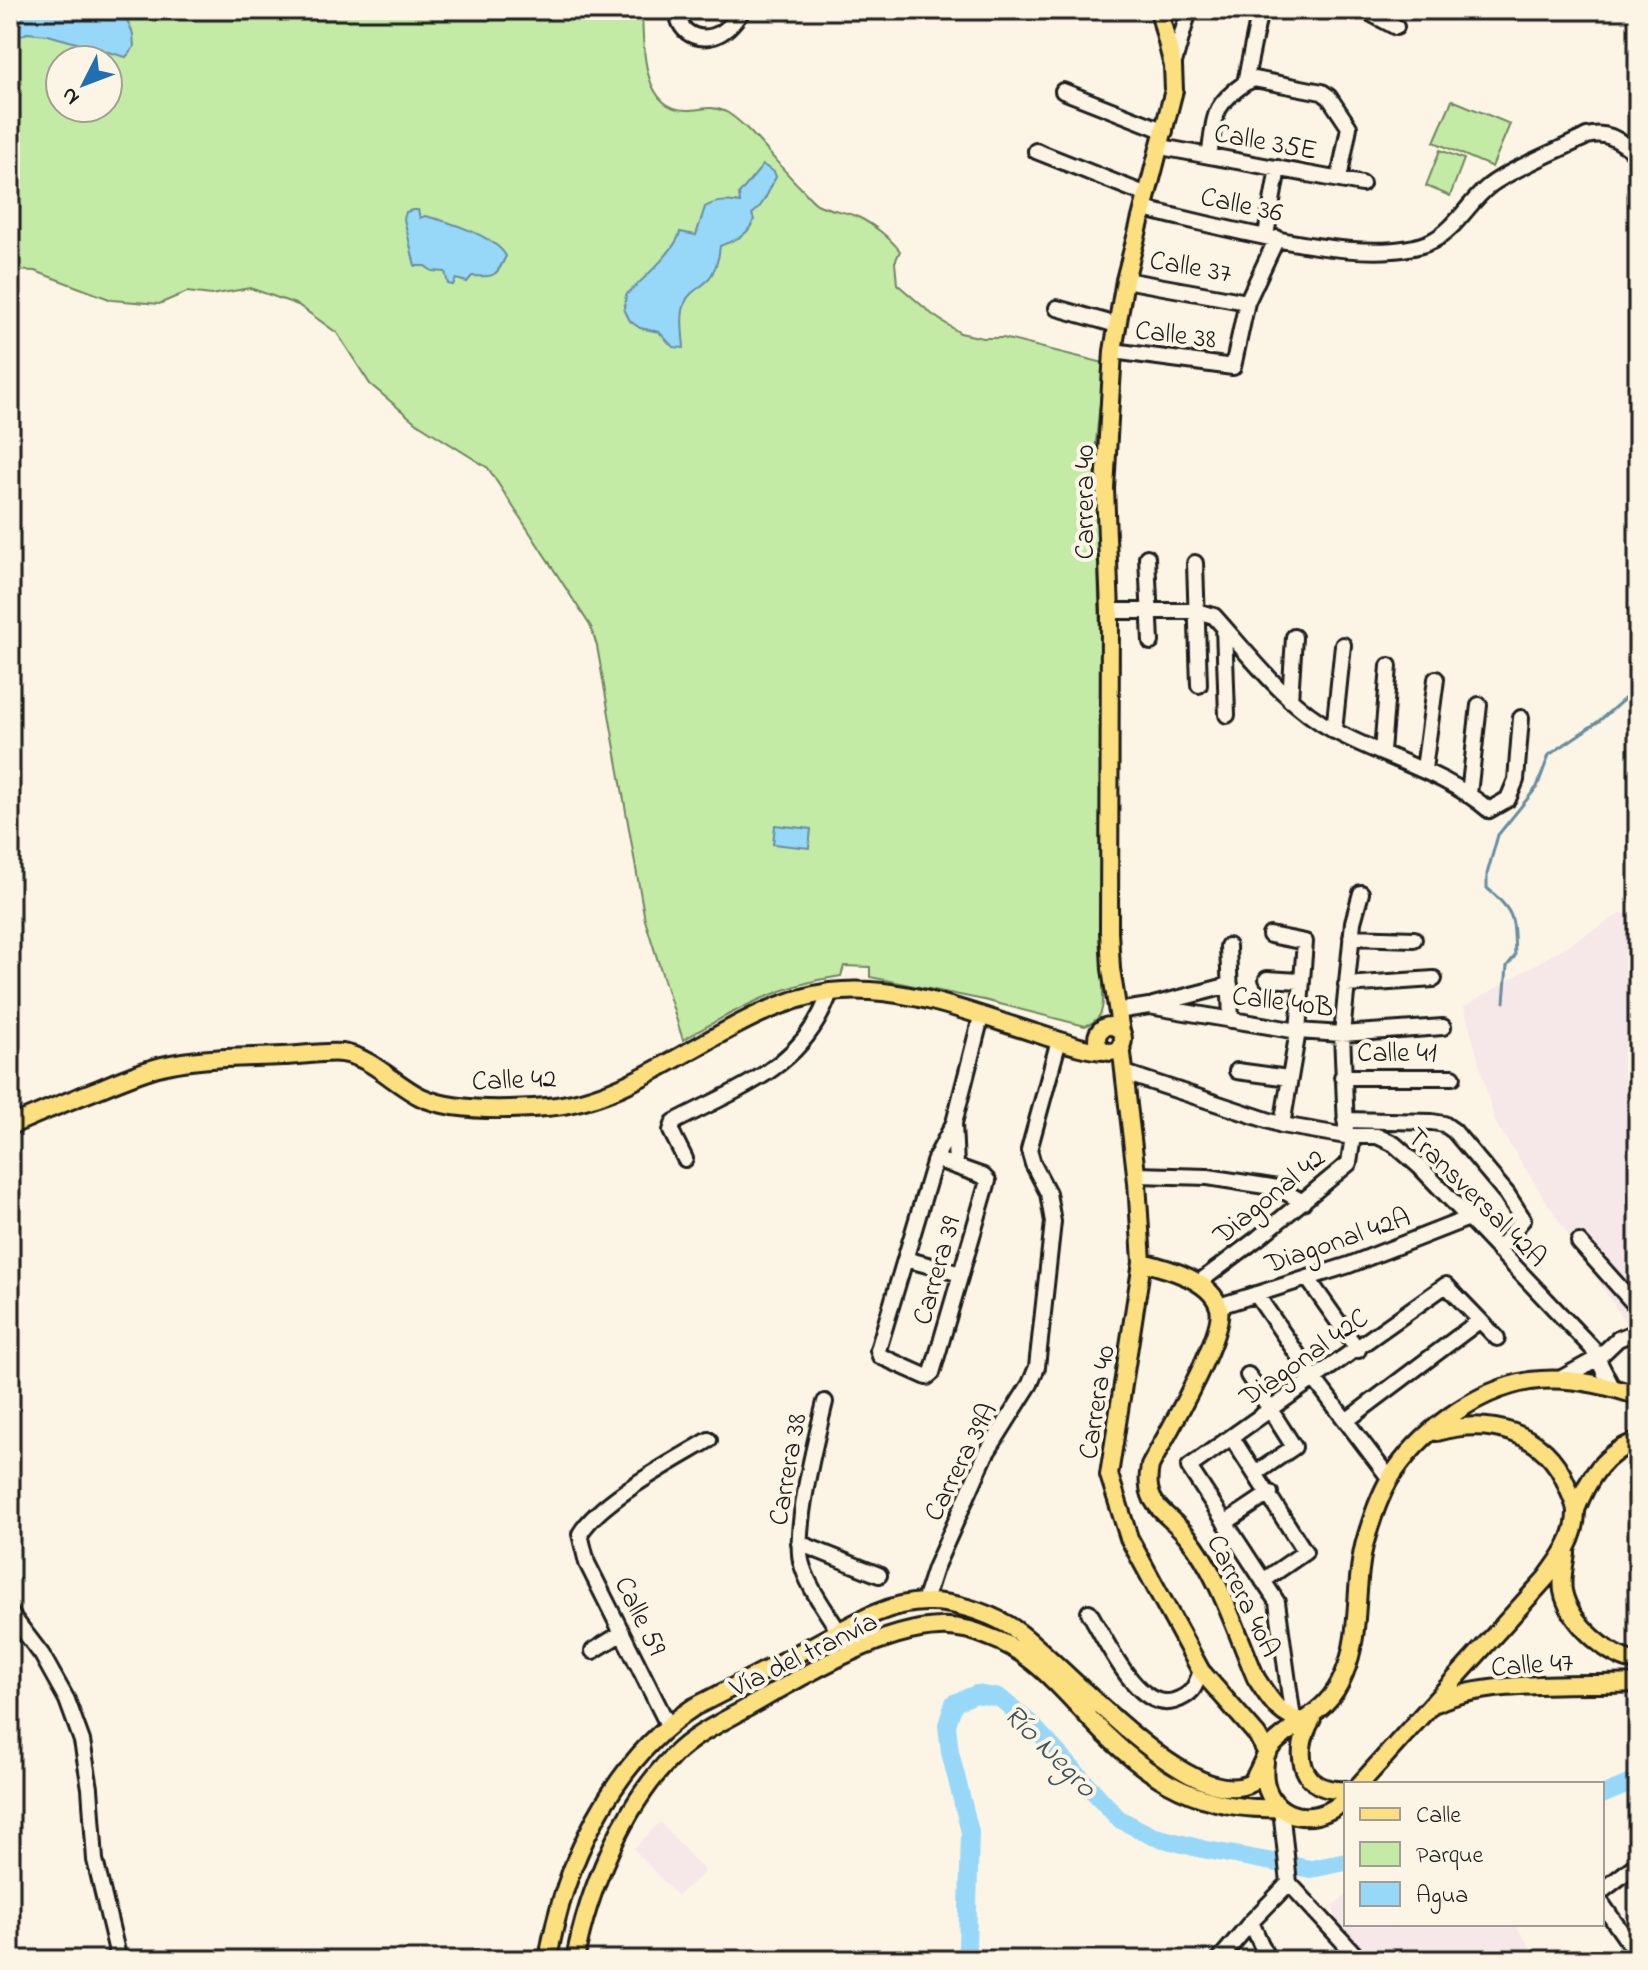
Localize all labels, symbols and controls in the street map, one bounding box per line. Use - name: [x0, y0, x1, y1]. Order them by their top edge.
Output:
- north arrow: [44, 44, 124, 124]
- text: N: [55, 79, 88, 112]
- street label: Calle 35E: [1211, 114, 1320, 173]
- street label: Calle 36: [1196, 178, 1286, 235]
- street label: Calle 37: [1146, 241, 1235, 296]
- street label: Calle 38: [1133, 311, 1219, 362]
- street label: Carrera 40: [1066, 445, 1107, 559]
- street label: Calle 40B: [1229, 977, 1336, 1030]
- street label: Calle 41: [1357, 1034, 1437, 1075]
- street label: Calle 42: [471, 1060, 557, 1103]
- street label: Transversal 42A: [1396, 1119, 1555, 1278]
- street label: Diagonal 42: [1204, 1140, 1335, 1256]
- street label: Diagonal 42A: [1259, 1198, 1416, 1287]
- street label: Carrera 39: [903, 1211, 974, 1330]
- street label: Diagonal 42C: [1231, 1299, 1378, 1419]
- street label: Carrera 40: [1069, 1343, 1128, 1462]
- street label: Carrera 39A: [915, 1396, 1010, 1529]
- street label: Carrera 38: [759, 1410, 819, 1529]
- street label: Carrera 40A: [1194, 1528, 1289, 1665]
- street label: Calle 59: [602, 1570, 676, 1664]
- street label: Vía del tranvía: [723, 1603, 885, 1710]
- street label: Calle 47: [1490, 1643, 1575, 1690]
- water label: Río Negro: [992, 1695, 1107, 1810]
- legend: [1344, 1782, 1604, 1926]
- text: Calle: [1416, 1799, 1461, 1834]
- text: Parque: [1416, 1839, 1483, 1874]
- text: Agua: [1416, 1879, 1468, 1914]

